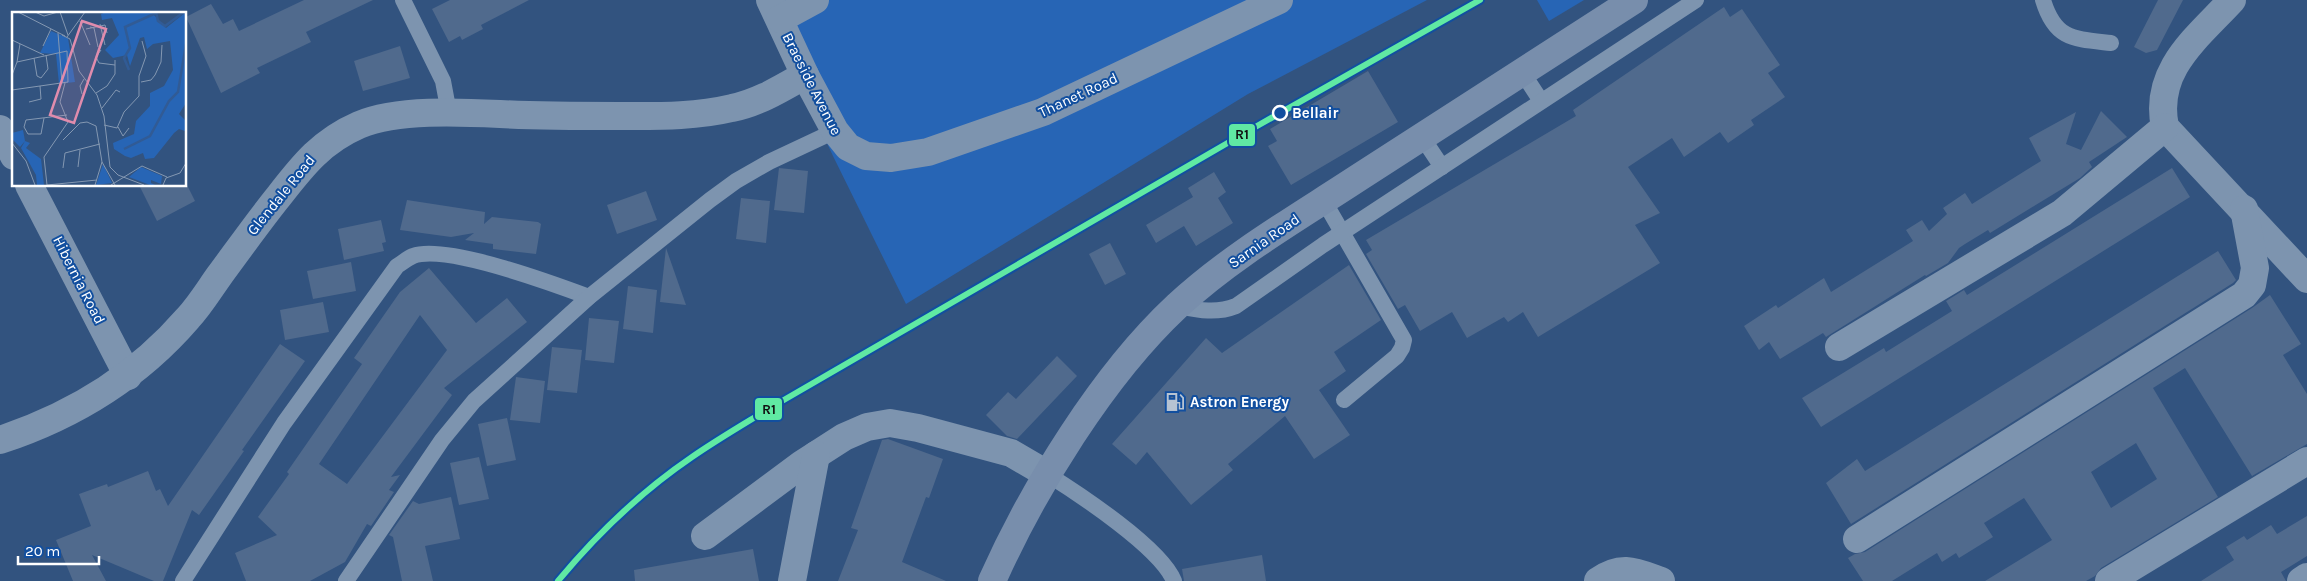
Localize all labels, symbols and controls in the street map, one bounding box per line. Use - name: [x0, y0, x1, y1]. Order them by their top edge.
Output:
- inset map: [12, 12, 186, 186]
- street label: Braeside Avenue: [778, 30, 846, 138]
- street label: Thanet Road: [1036, 69, 1120, 121]
- place label: Bellair: [1292, 104, 1338, 122]
- marker: Bellair: [1272, 105, 1288, 121]
- line badge: R1: [1228, 123, 1256, 147]
- text: R1: [1235, 126, 1249, 143]
- street label: Glendale Road: [243, 151, 319, 239]
- street label: Sarnia Road: [1225, 210, 1303, 272]
- street label: Hibernia Road: [49, 233, 109, 327]
- fuel station icon: Astron Energy: [1164, 391, 1186, 413]
- place label: Astron Energy: [1190, 393, 1289, 411]
- line badge: R1: [754, 397, 783, 421]
- text: R1: [762, 401, 776, 418]
- scale bar: [18, 534, 99, 566]
- text: 20 m: [25, 542, 60, 560]

